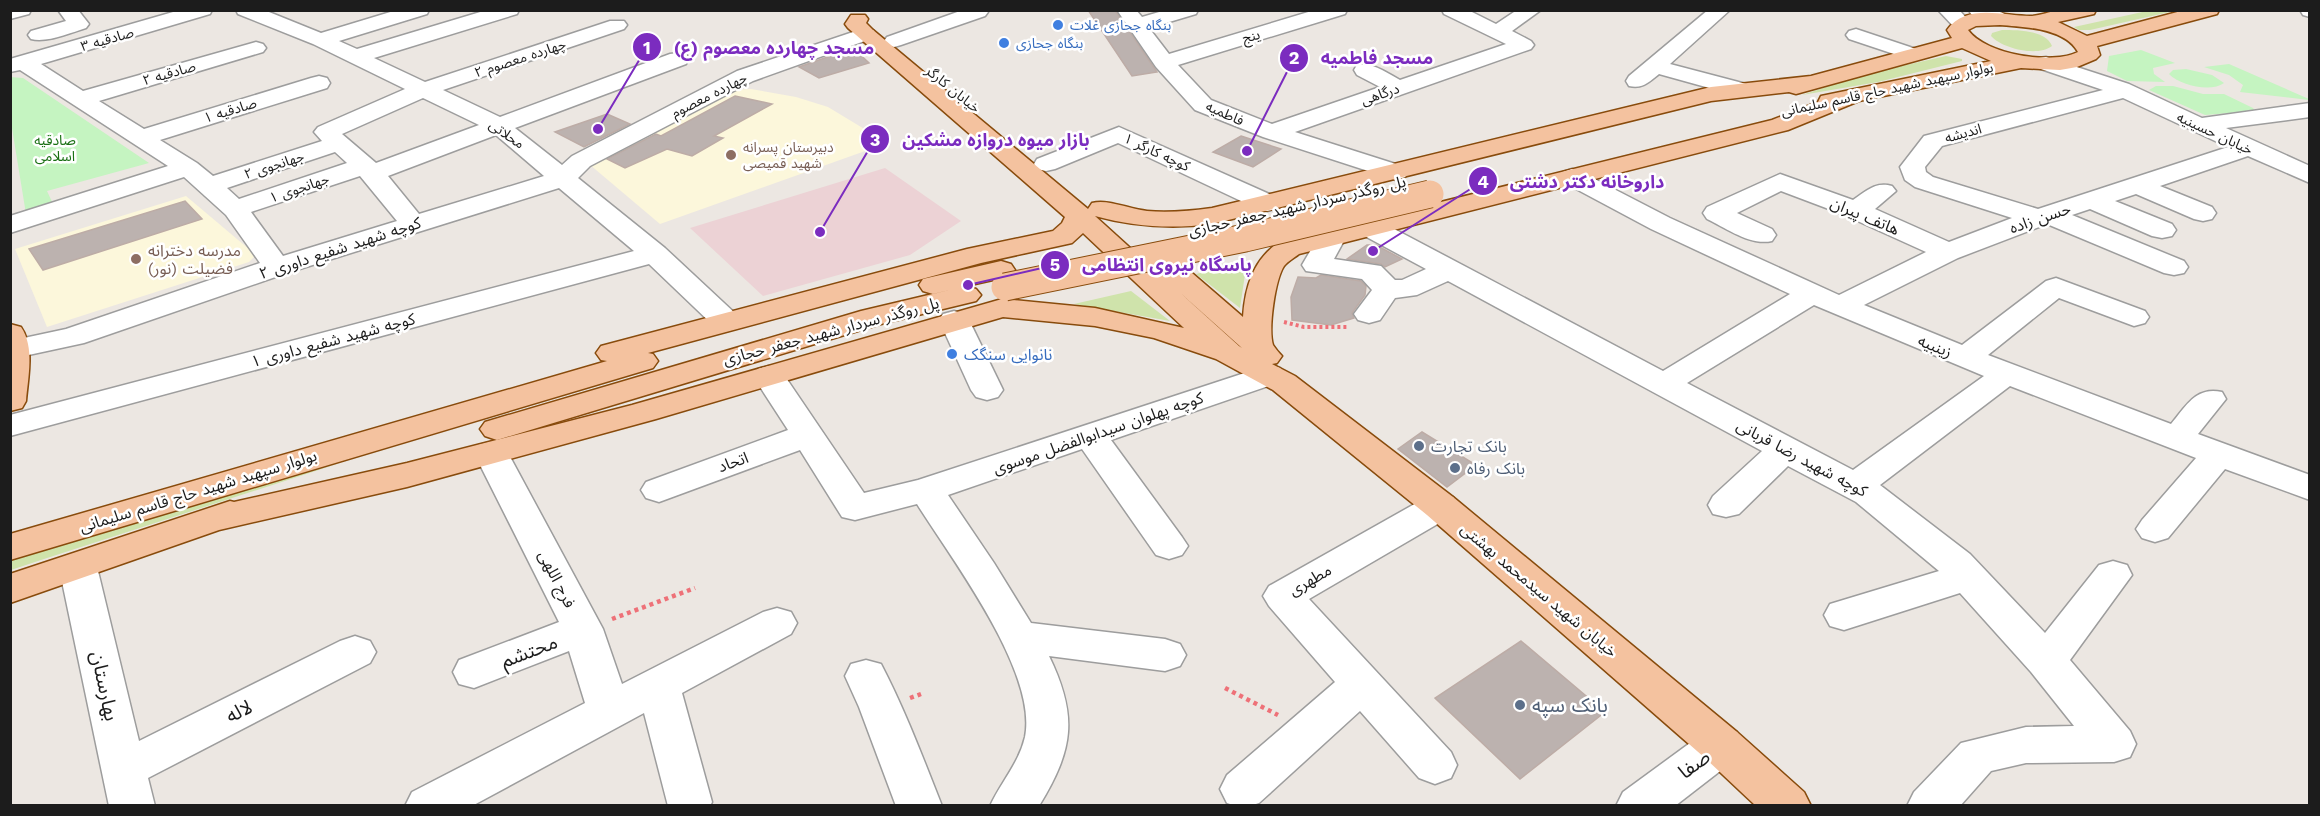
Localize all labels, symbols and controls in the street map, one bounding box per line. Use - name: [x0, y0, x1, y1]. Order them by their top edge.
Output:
- place label: بنگاه جحازی غلات: [1070, 17, 1172, 34]
- marker: بنگاه جحازی غلات: [1051, 18, 1065, 32]
- street label: صادقیه ۳: [79, 24, 136, 54]
- street label: ینج: [1240, 26, 1263, 49]
- callout: مسجد چهارده معصوم (ع): [632, 29, 886, 65]
- place label: بنگاه جحازی: [1016, 35, 1083, 52]
- street label: چهارده معصوم ۲: [472, 36, 569, 83]
- marker: بنگاه جحازی: [997, 36, 1011, 50]
- text: 1: [643, 37, 651, 58]
- text: مسجد چهارده معصوم (ع): [674, 37, 874, 61]
- callout: مسجد فاطمیه: [1279, 40, 1445, 76]
- text: 2: [1289, 47, 1299, 68]
- text: مسجد فاطمیه: [1321, 47, 1433, 68]
- street label: صادقیه ۲: [141, 58, 198, 88]
- street label: بولوار سپهبد شهید حاج قاسم سلیمانی: [1780, 59, 1995, 122]
- street label: خیابان کارگر: [921, 62, 983, 117]
- street label: چهارده معصوم: [669, 69, 751, 124]
- street label: درگاهی: [1359, 80, 1402, 109]
- street label: صادقیه ۱: [202, 94, 259, 126]
- street label: فاطمیه: [1203, 98, 1246, 128]
- street label: خیابان حسینیه: [2174, 108, 2256, 158]
- street label: محلاتی: [486, 116, 528, 153]
- street label: اندیشه: [1943, 120, 1983, 146]
- callout: بازار میوه دروازه مشکین: [860, 121, 1101, 157]
- text: 3: [870, 129, 880, 150]
- text: بازار میوه دروازه مشکین: [902, 129, 1090, 151]
- street label: کوچه کارگر ۱: [1121, 130, 1193, 176]
- park label: صادقیه اسلامی: [34, 132, 76, 165]
- place label: دبیرستان پسرانه شهید قمیصی: [743, 139, 834, 172]
- street label: جهانجوی ۲: [242, 148, 306, 183]
- marker: دبیرستان پسرانه شهید قمیصی: [724, 148, 738, 162]
- callout: داروخانه دکتر دشتی: [1468, 163, 1676, 199]
- street label: جهانجوی ۱: [267, 170, 331, 207]
- text: 4: [1477, 171, 1489, 192]
- text: داروخانه دکتر دشتی: [1510, 171, 1664, 193]
- street label: پل روگذر سردار شهید جعفر حجازی: [1186, 172, 1408, 241]
- street label: هاتف پیران: [1827, 193, 1902, 240]
- street label: حسن زاده: [2007, 199, 2073, 237]
- street label: کوچه شهید شفیع داوری ۲: [257, 213, 425, 286]
- place label: مدرسه دخترانه فضیلت (نور): [148, 241, 241, 278]
- callout: پاسگاه نیروی انتظامی: [1040, 247, 1264, 283]
- marker: مدرسه دخترانه فضیلت (نور): [129, 252, 143, 266]
- text: 5: [1050, 254, 1060, 275]
- text: پاسگاه نیروی انتظامی: [1082, 254, 1252, 277]
- street label: پل روگذر سردار شهید جعفر حجازی: [721, 293, 941, 370]
- street label: کوچه شهید شفیع داوری ۱: [249, 309, 418, 374]
- street label: زینبیه: [1915, 331, 1955, 361]
- place label: نانوایی سنگک: [964, 345, 1052, 364]
- marker: نانوایی سنگک: [945, 347, 959, 361]
- street label: کوچه پهلوان سیدابوالفضل موسوی: [990, 388, 1206, 479]
- street label: کوچه شهید رضا قربانی: [1733, 415, 1871, 502]
- place label: بانک تجارت: [1431, 437, 1507, 456]
- marker: بانک تجارت: [1412, 439, 1426, 453]
- street label: بولوار سپهبد شهید حاج قاسم سلیمانی: [77, 446, 320, 539]
- street label: اتحاد: [715, 448, 751, 476]
- place label: بانک رفاه: [1467, 459, 1525, 478]
- marker: بانک رفاه: [1448, 461, 1462, 475]
- street label: خیابان شهید سیدمحمد بهشتی: [1457, 519, 1621, 661]
- street label: فرج اللهی: [532, 547, 579, 612]
- street label: مطهری: [1285, 560, 1335, 600]
- street label: محتشم: [497, 629, 562, 676]
- street label: بهارستان: [86, 649, 124, 723]
- place label: بانک سپه: [1532, 693, 1608, 718]
- street label: لاله: [222, 694, 256, 728]
- marker: بانک سپه: [1513, 698, 1527, 712]
- street label: صفا: [1673, 744, 1715, 784]

